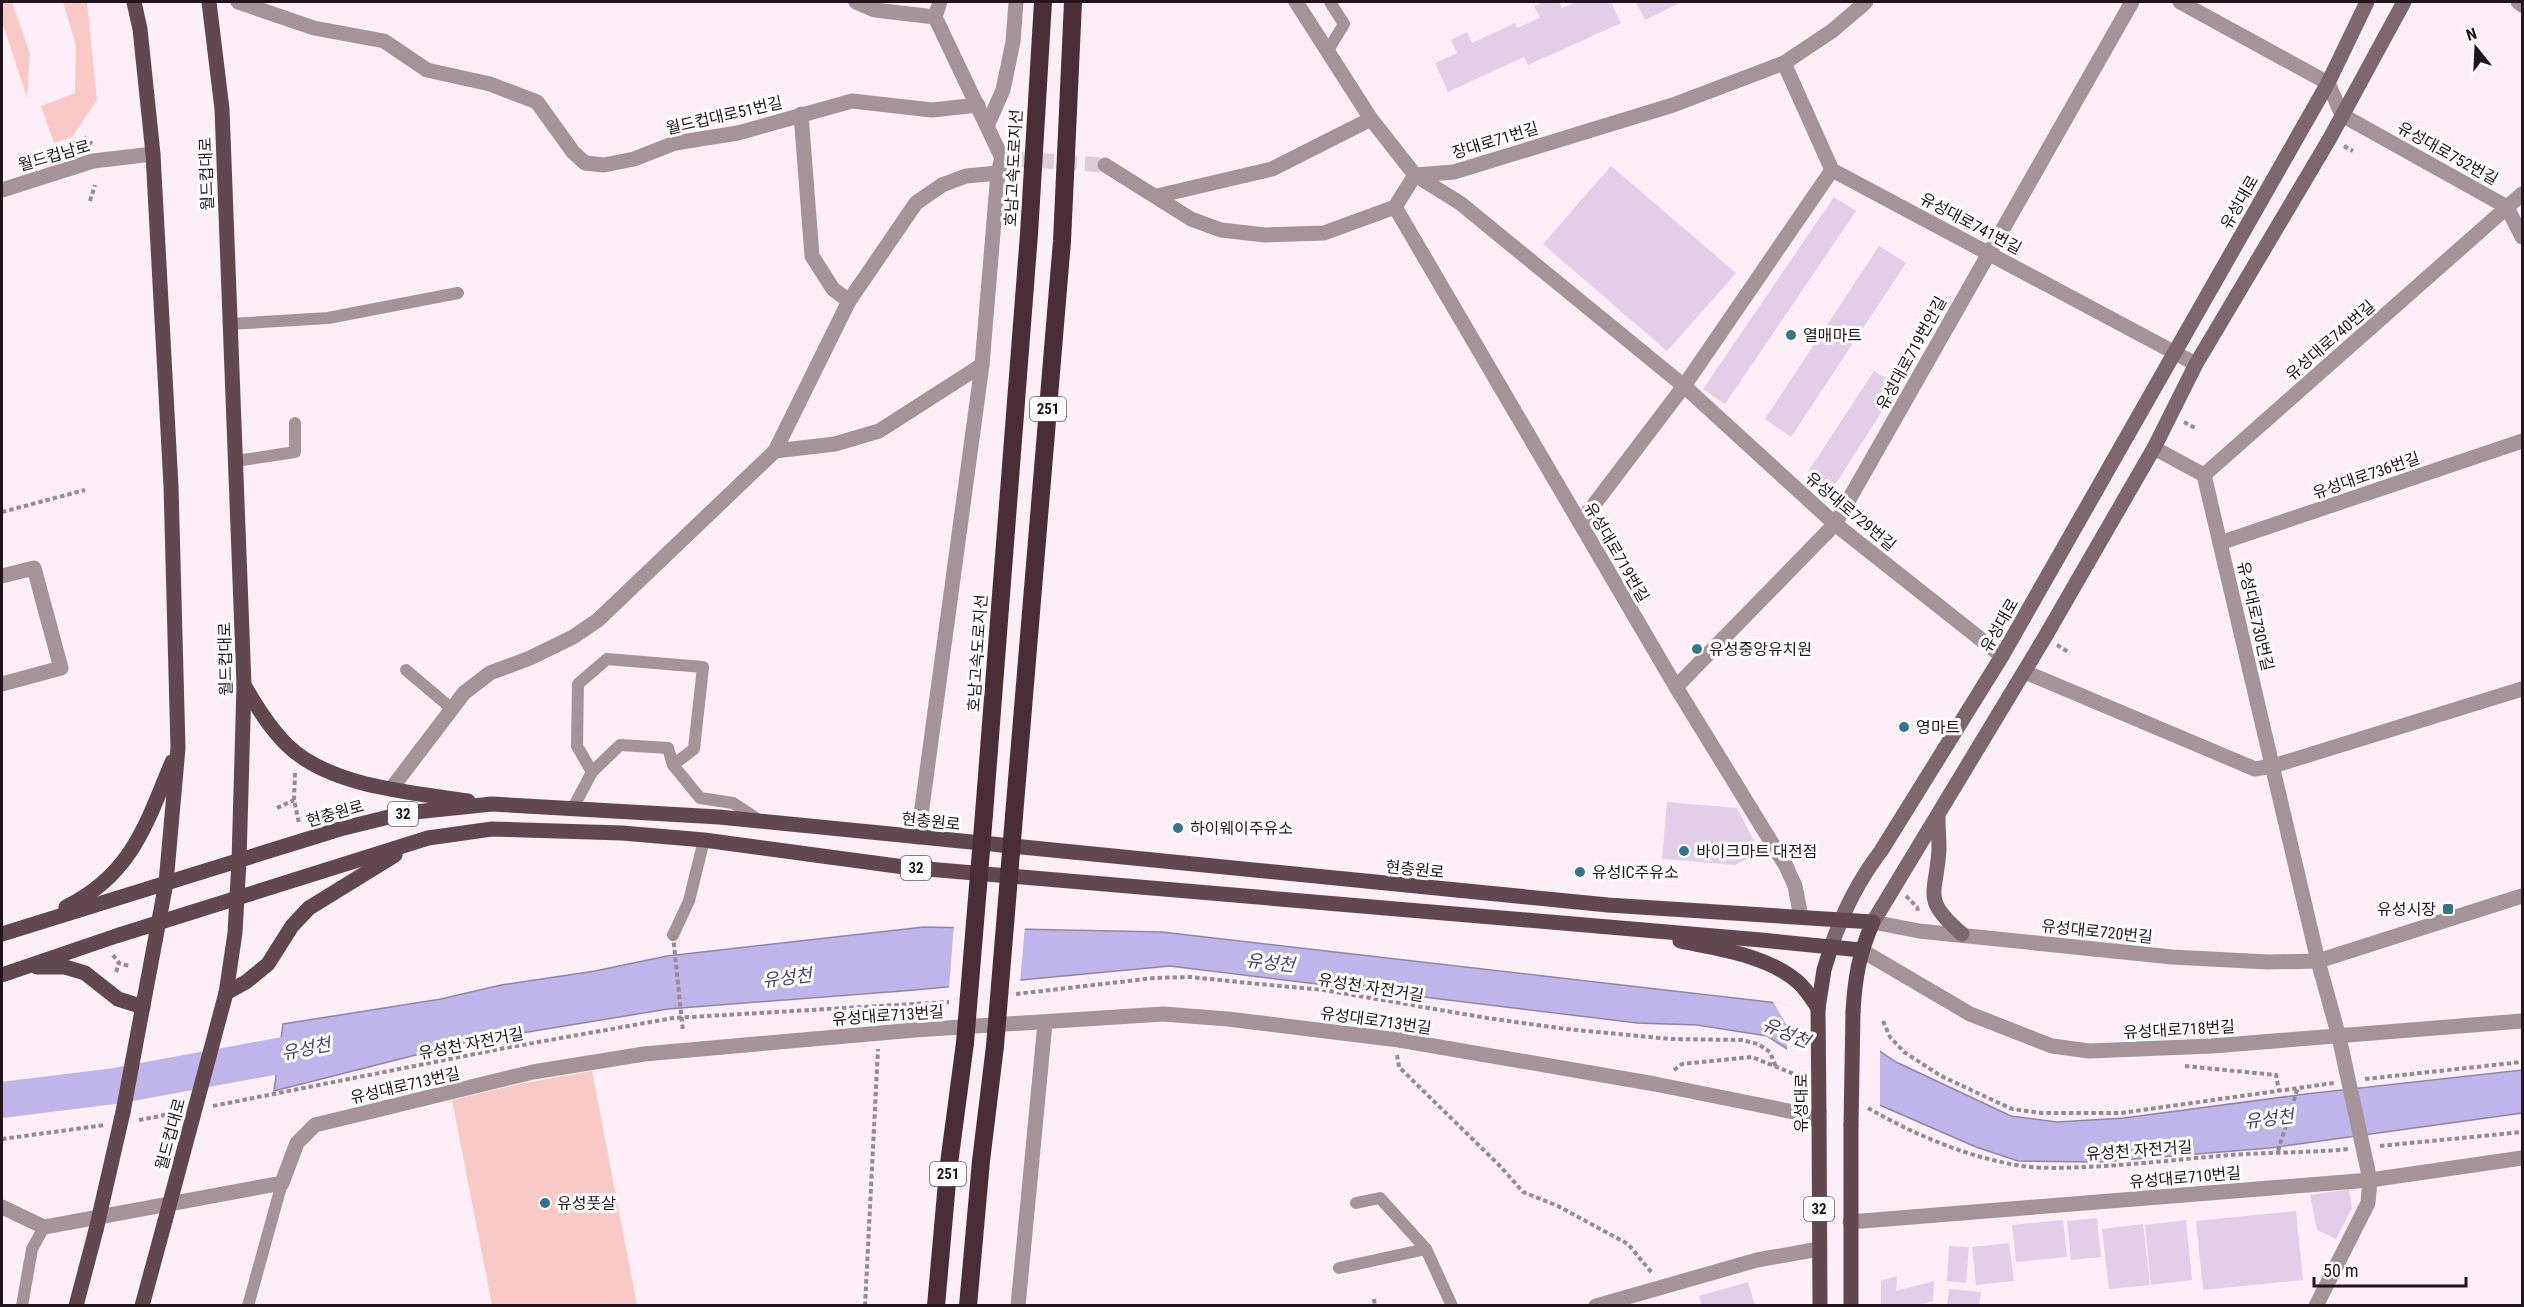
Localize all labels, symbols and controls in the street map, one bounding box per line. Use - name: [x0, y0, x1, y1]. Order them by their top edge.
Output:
- north arrow: [2446, 18, 2506, 78]
- text: N: [2464, 24, 2479, 45]
- street label: 월드컵대로51번길: [664, 93, 784, 138]
- street label: 호남고속도로지선: [1001, 109, 1026, 227]
- street label: 장대로71번길: [1450, 118, 1541, 163]
- street label: 유성대로752번길: [2394, 118, 2501, 189]
- street label: 월드컵남로: [16, 136, 92, 175]
- street label: 월드컵대로: [196, 137, 217, 211]
- street label: 유성대로: [2216, 172, 2263, 233]
- street label: 유성대로741번길: [1917, 189, 2025, 258]
- street label: 유성대로719번안길: [1872, 293, 1950, 413]
- street label: 유성대로740번길: [2282, 296, 2379, 384]
- place label: 열매마트: [1803, 326, 1862, 345]
- marker: 열매마트: [1784, 328, 1798, 342]
- road number: 251: [1030, 397, 1066, 421]
- street label: 유성대로736번길: [2310, 448, 2422, 503]
- street label: 유성대로729번길: [1802, 468, 1900, 555]
- street label: 유성대로719번길: [1580, 499, 1653, 606]
- street label: 유성대로730번길: [2234, 559, 2277, 673]
- street label: 호남고속도로지선: [964, 594, 991, 712]
- street label: 유성대로: [1976, 595, 2023, 656]
- street label: 월드컵대로: [215, 622, 236, 696]
- place label: 유성중앙유치원: [1709, 640, 1812, 659]
- marker: 유성중앙유치원: [1690, 642, 1704, 656]
- place label: 영마트: [1916, 718, 1960, 737]
- marker: 영마트: [1897, 720, 1911, 734]
- street label: 현충원로: [304, 796, 366, 831]
- road number: 32: [388, 802, 418, 826]
- street label: 현충원로: [901, 809, 961, 834]
- place label: 하이웨이주유소: [1190, 819, 1293, 838]
- marker: 하이웨이주유소: [1171, 821, 1185, 835]
- place label: 바이크마트 대전점: [1696, 842, 1817, 861]
- marker: 바이크마트 대전점: [1677, 844, 1691, 858]
- road number: 32: [901, 856, 931, 880]
- street label: 현충원로: [1385, 857, 1445, 882]
- place label: 유성IC주유소: [1592, 863, 1679, 882]
- marker: 유성IC주유소: [1573, 865, 1587, 879]
- place label: 유성시장: [2377, 900, 2436, 919]
- marker: 유성시장: [2441, 902, 2455, 916]
- street label: 유성대로720번길: [2040, 916, 2154, 947]
- water label: 유성천: [1244, 949, 1298, 976]
- water label: 유성천: [761, 964, 815, 991]
- street label: 유성천 자전거길: [1317, 970, 1425, 1005]
- street label: 유성대로713번길: [832, 1002, 945, 1029]
- street label: 유성대로713번길: [1319, 1003, 1433, 1038]
- water label: 유성천: [1759, 1013, 1815, 1053]
- street label: 유성대로718번길: [2123, 1017, 2235, 1042]
- street label: 유성천 자전거길: [417, 1024, 525, 1063]
- water label: 유성천: [280, 1033, 335, 1064]
- street label: 유성대로713번길: [348, 1064, 462, 1107]
- street label: 유성대로: [1792, 1073, 1811, 1132]
- street label: 월드컵대로: [152, 1096, 189, 1172]
- water label: 유성천: [2243, 1105, 2297, 1132]
- street label: 유성천 자전거길: [2085, 1137, 2193, 1164]
- road number: 251: [930, 1162, 966, 1186]
- street label: 유성대로710번길: [2128, 1163, 2242, 1192]
- place label: 유성풋살: [557, 1194, 616, 1213]
- marker: 유성풋살: [538, 1196, 552, 1210]
- road number: 32: [1804, 1197, 1834, 1221]
- scale bar: [2314, 1250, 2466, 1288]
- text: 50 m: [2323, 1260, 2358, 1281]

